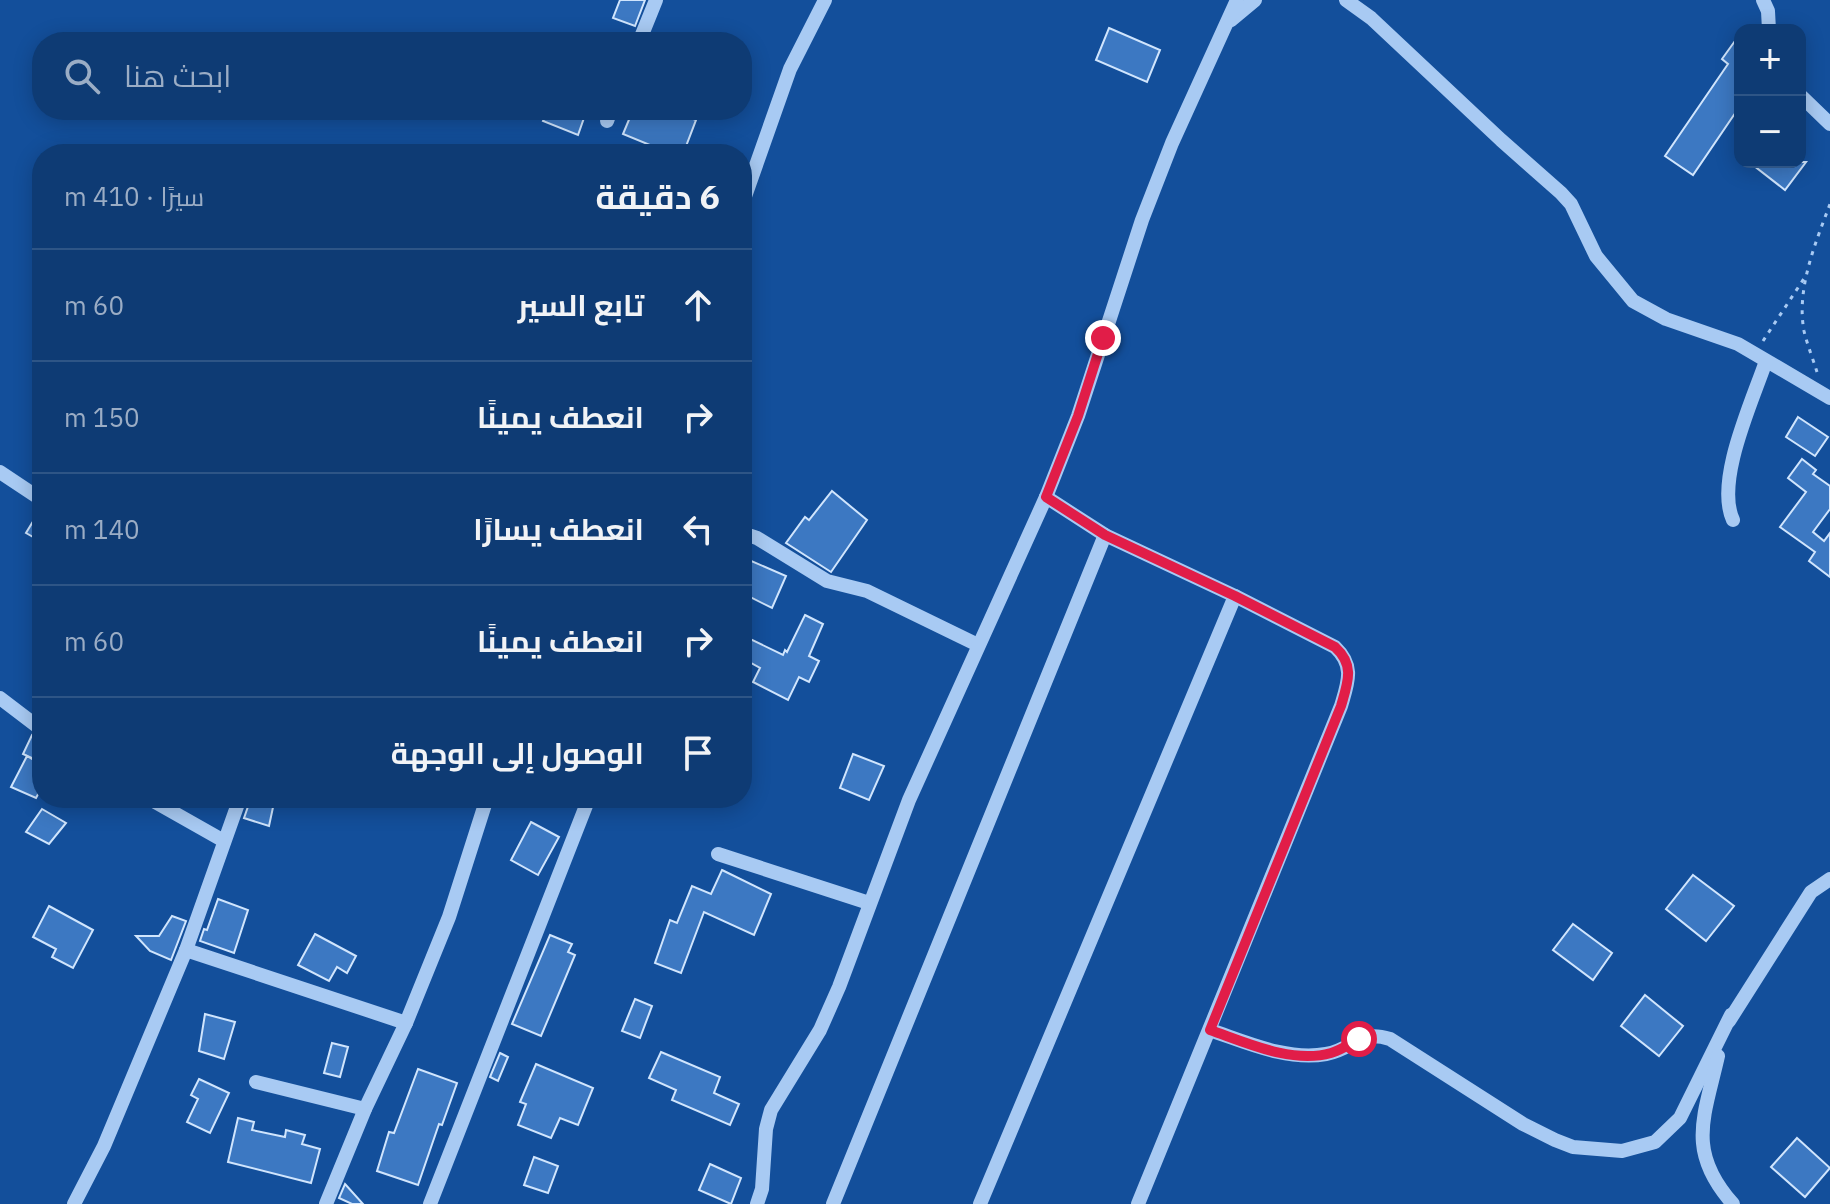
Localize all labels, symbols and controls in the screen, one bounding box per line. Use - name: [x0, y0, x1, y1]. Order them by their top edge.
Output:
- map controls: [1734, 24, 1806, 168]
- button: +: [1734, 24, 1806, 96]
- search box: [32, 32, 752, 120]
- icon: search: [60, 54, 104, 98]
- text: ابحث هنا: [124, 56, 231, 95]
- button: −: [1734, 96, 1806, 168]
- text: 6 دقيقة: [595, 174, 720, 218]
- text: سيرًا · 410 m: [64, 179, 204, 213]
- icon: ahead: [676, 283, 720, 327]
- text: تابع السير: [518, 285, 644, 324]
- text: 60 m: [64, 288, 124, 322]
- route end: [1085, 320, 1121, 356]
- icon: right: [676, 395, 720, 439]
- text: انعطف يمينًا: [477, 397, 644, 436]
- text: 150 m: [64, 400, 140, 434]
- icon: left: [676, 507, 720, 551]
- text: انعطف يسارًا: [473, 509, 644, 548]
- text: 140 m: [64, 512, 140, 546]
- icon: right: [676, 619, 720, 663]
- text: انعطف يمينًا: [477, 621, 644, 660]
- text: 60 m: [64, 624, 124, 658]
- icon: arrive: [676, 731, 720, 775]
- text: الوصول إلى الوجهة: [391, 733, 644, 772]
- route start: [1341, 1021, 1377, 1057]

